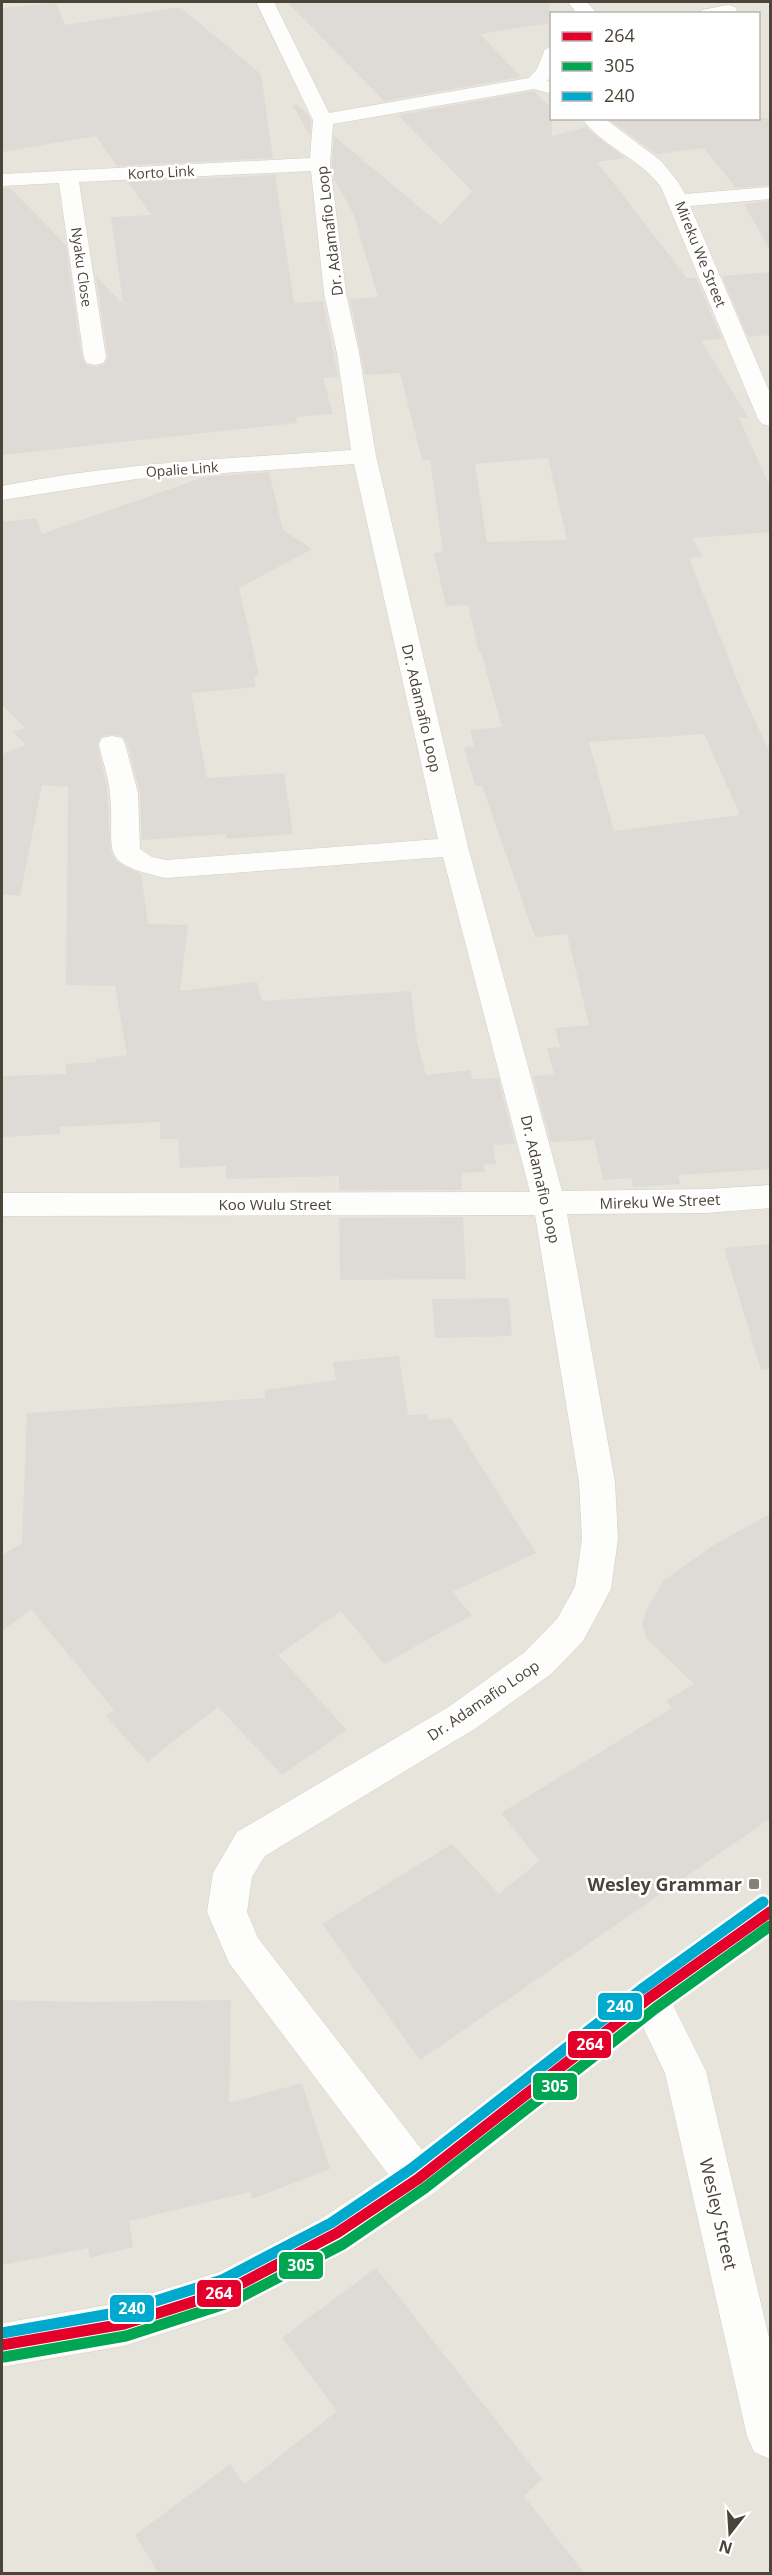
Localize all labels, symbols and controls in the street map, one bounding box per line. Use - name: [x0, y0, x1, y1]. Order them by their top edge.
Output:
- legend: [550, 12, 760, 120]
- text: 264: [604, 23, 635, 47]
- text: 305: [604, 53, 635, 77]
- text: 240: [604, 83, 635, 107]
- street label: Korto Link: [127, 161, 195, 183]
- street label: Dr. Adamafio Loop: [311, 165, 347, 297]
- street label: Mireku We Street: [671, 198, 731, 310]
- street label: Nyaku Close: [67, 226, 97, 308]
- street label: Opalie Link: [145, 457, 220, 481]
- street label: Dr. Adamafio Loop: [398, 642, 446, 774]
- street label: Dr. Adamafio Loop: [517, 1113, 565, 1245]
- street label: Mireku We Street: [599, 1189, 721, 1213]
- street label: Koo Wulu Street: [219, 1194, 331, 1214]
- street label: Dr. Adamafio Loop: [423, 1655, 543, 1745]
- place label: Wesley Grammar: [587, 1872, 742, 1896]
- marker: Wesley Grammar: [747, 1877, 761, 1891]
- line badge: 240: [597, 1992, 643, 2021]
- text: 240: [606, 1995, 634, 2017]
- line badge: 264: [567, 2030, 612, 2059]
- text: 264: [576, 2033, 604, 2055]
- line badge: 305: [532, 2072, 578, 2101]
- text: 305: [541, 2075, 569, 2097]
- street label: Wesley Street: [694, 2156, 744, 2272]
- line badge: 305: [278, 2251, 324, 2280]
- text: 305: [287, 2254, 315, 2276]
- line badge: 264: [196, 2279, 242, 2308]
- text: 264: [205, 2282, 233, 2304]
- line badge: 240: [109, 2294, 155, 2323]
- text: 240: [118, 2297, 146, 2319]
- north arrow: [700, 2503, 760, 2563]
- text: N: [716, 2535, 735, 2560]

